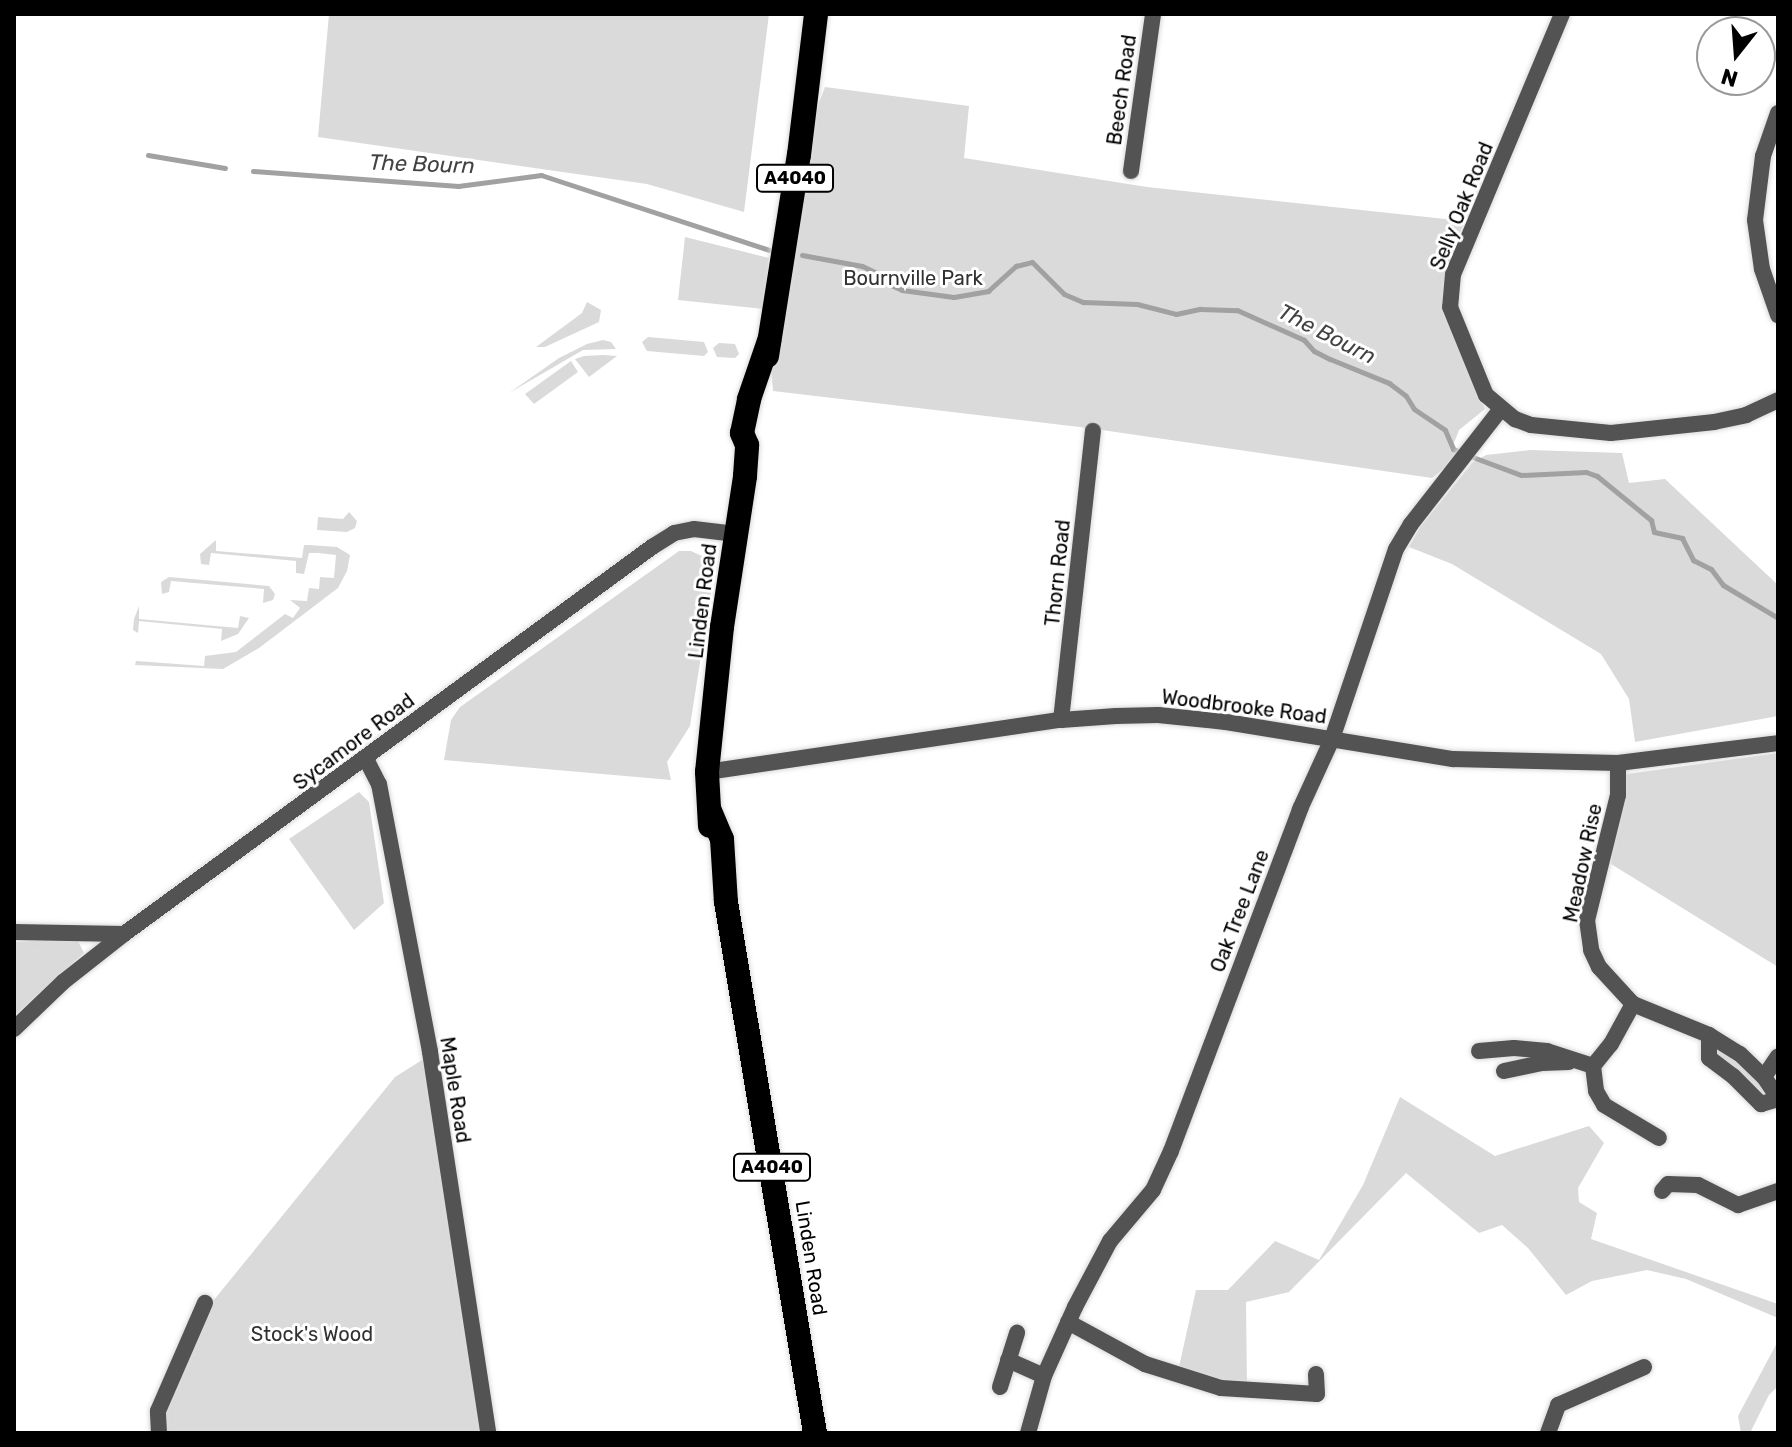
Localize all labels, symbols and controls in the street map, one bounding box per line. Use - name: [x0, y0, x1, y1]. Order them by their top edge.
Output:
- north arrow: [1696, 16, 1776, 96]
- street label: Beech Road: [1102, 33, 1142, 147]
- text: N: [1718, 62, 1741, 93]
- street label: Selly Oak Road: [1425, 138, 1499, 274]
- water label: The Bourn: [369, 149, 475, 179]
- road number: A4040: [755, 164, 835, 192]
- park label: Bournville Park: [843, 266, 983, 290]
- water label: The Bourn: [1274, 298, 1380, 370]
- street label: Thorn Road: [1040, 519, 1076, 627]
- street label: Linden Road: [684, 542, 722, 660]
- street label: Woodbrooke Road: [1160, 685, 1328, 729]
- street label: Sycamore Road: [289, 689, 419, 795]
- street label: Meadow Rise: [1559, 801, 1607, 925]
- street label: Oak Tree Lane: [1205, 846, 1275, 976]
- street label: Maple Road: [435, 1035, 475, 1145]
- road number: A4040: [732, 1153, 812, 1181]
- street label: Linden Road: [790, 1199, 832, 1317]
- park label: Stock's Wood: [251, 1322, 373, 1346]

